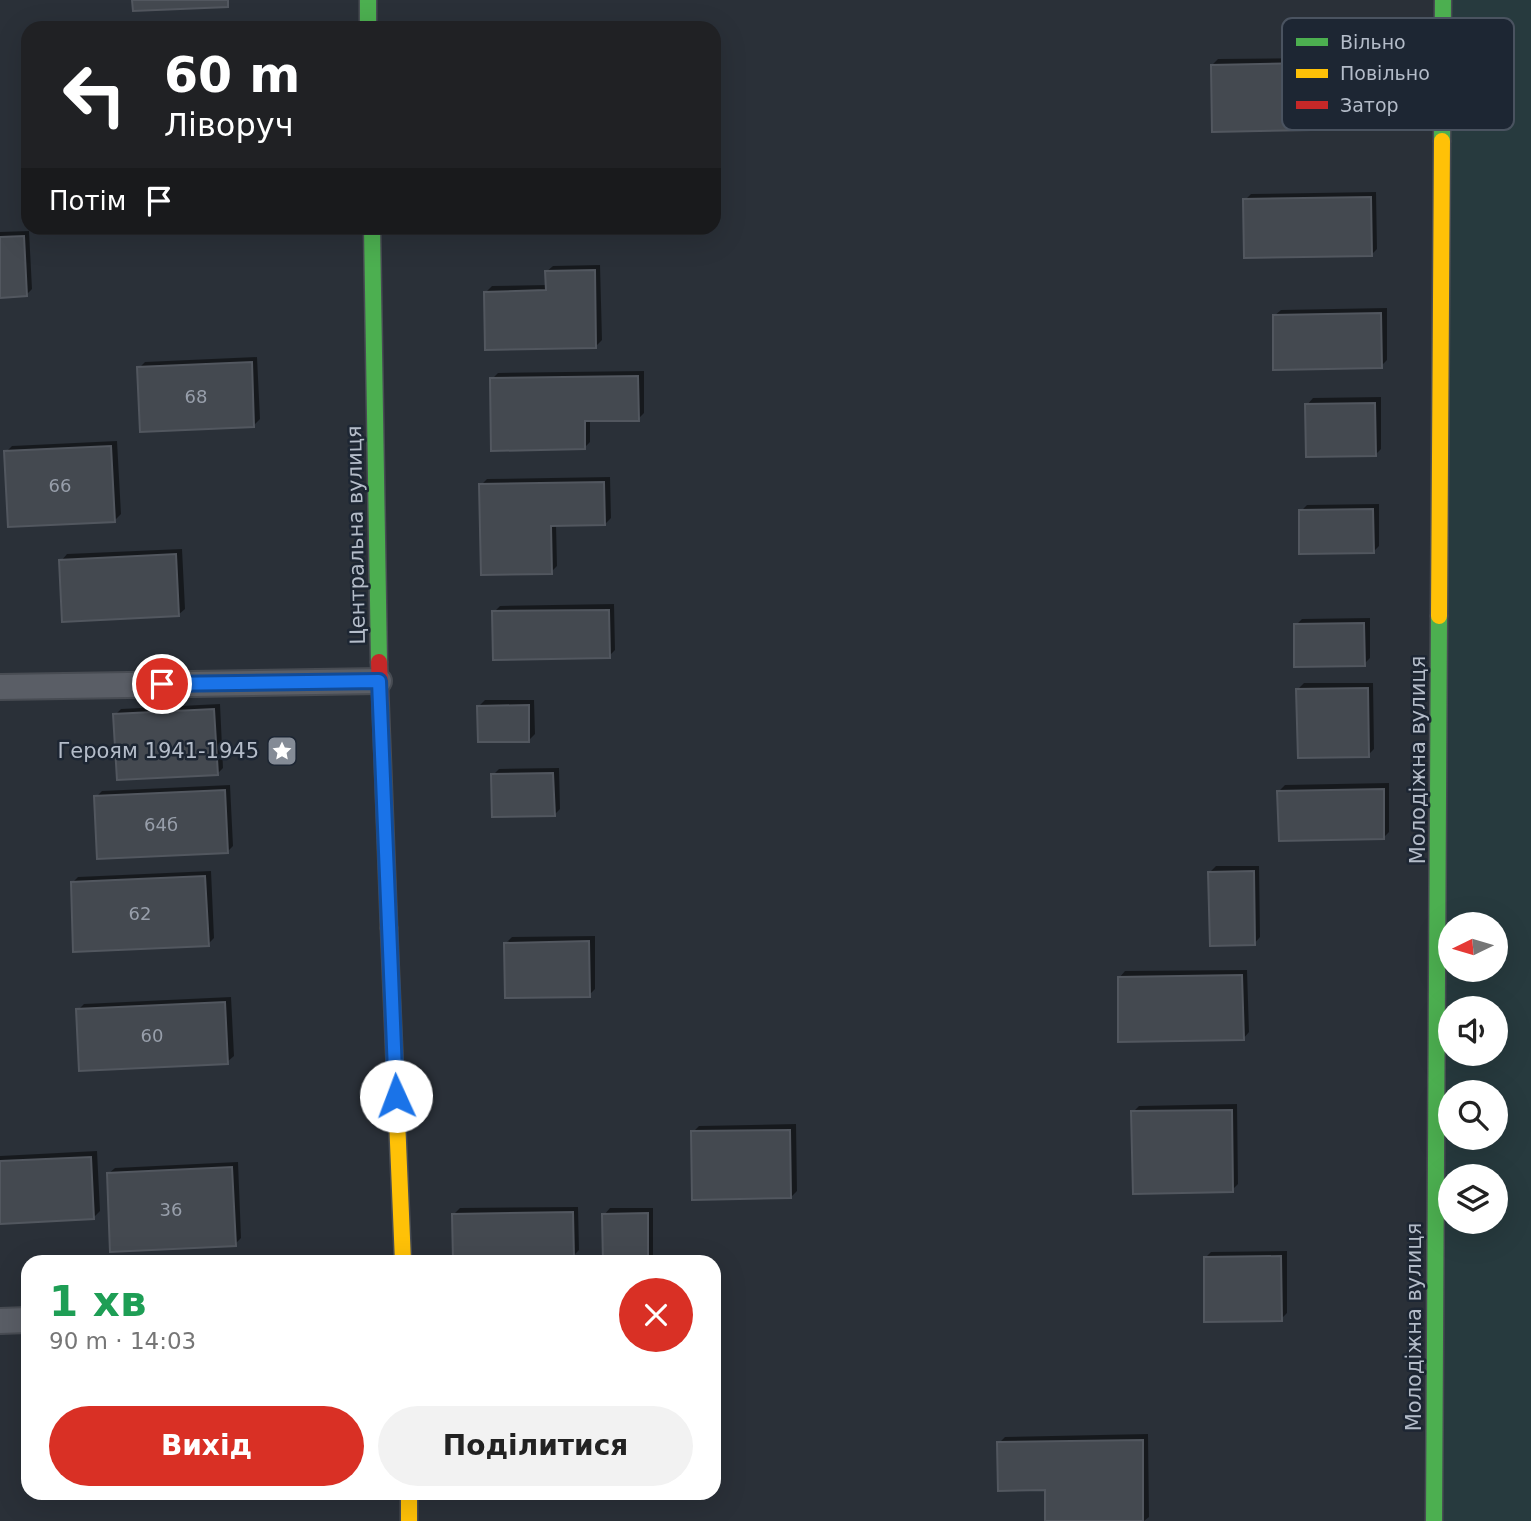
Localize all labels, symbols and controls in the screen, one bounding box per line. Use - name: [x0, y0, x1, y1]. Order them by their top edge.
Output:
- legend: [1282, 18, 1514, 130]
- text: Вільно: [1340, 31, 1406, 53]
- text: 60 m: [164, 47, 300, 104]
- icon: left: [49, 49, 140, 140]
- text: Повільно: [1340, 62, 1430, 84]
- text: Затор: [1340, 94, 1399, 116]
- text: Ліворуч: [164, 106, 294, 144]
- icon: arrive: [140, 182, 178, 220]
- text: Потім: [49, 186, 126, 216]
- house number: 68: [185, 386, 207, 407]
- street label: Центральна вулиця: [342, 425, 370, 645]
- house number: 66: [49, 475, 71, 496]
- pin: [132, 654, 192, 714]
- street label: Молодіжна вулиця: [1406, 656, 1430, 864]
- icon: arrive: [143, 665, 181, 703]
- place icon: Героям 1941-1945: [265, 734, 299, 768]
- place label: Героям 1941-1945: [57, 739, 259, 763]
- house number: 64б: [144, 814, 178, 835]
- house number: 62: [129, 903, 151, 924]
- north arrow: [1438, 912, 1508, 982]
- map controls: [1438, 912, 1508, 1234]
- button: sound: [1438, 996, 1508, 1066]
- house number: 60: [141, 1025, 163, 1046]
- position arrow: [359, 1059, 433, 1133]
- button: search: [1438, 1080, 1508, 1150]
- button: layers: [1438, 1164, 1508, 1234]
- house number: 36: [160, 1199, 182, 1220]
- street label: Молодіжна вулиця: [1402, 1223, 1426, 1431]
- text: 1 хв: [49, 1277, 147, 1326]
- button: close: [619, 1278, 693, 1352]
- text: 90 m · 14:03: [49, 1328, 196, 1354]
- button: Вихід: [49, 1406, 364, 1486]
- button: Поділитися: [378, 1406, 693, 1486]

